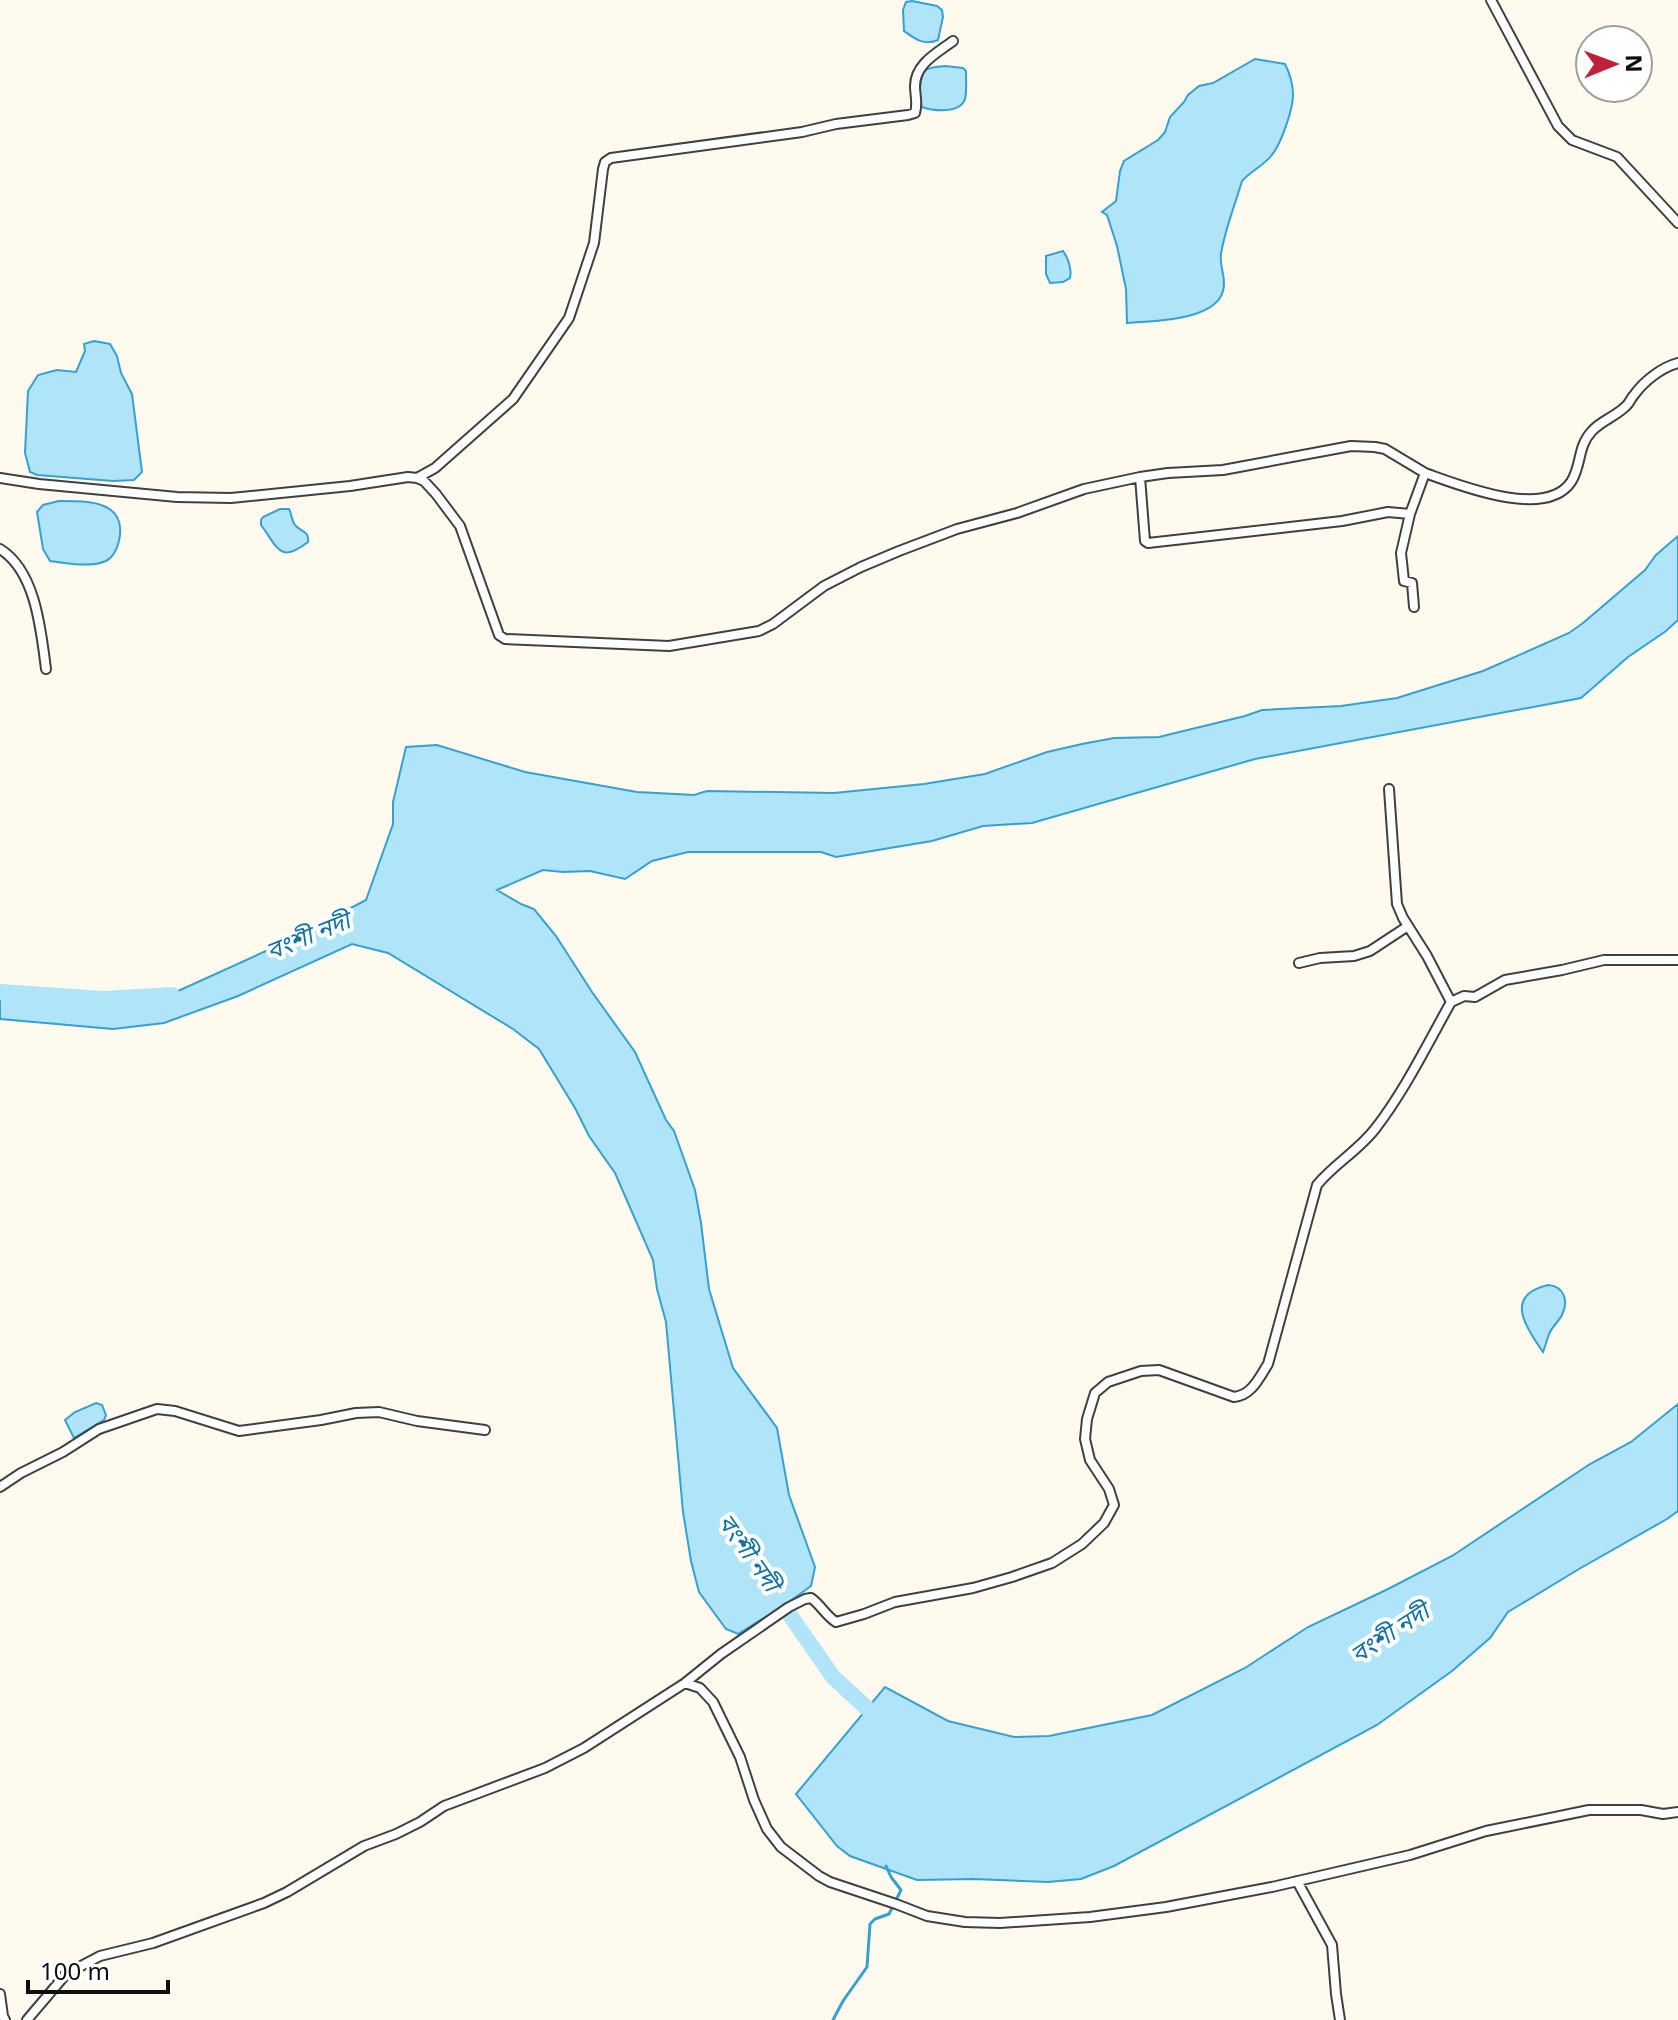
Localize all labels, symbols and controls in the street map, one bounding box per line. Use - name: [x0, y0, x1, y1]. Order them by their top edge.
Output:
- north arrow: [1574, 24, 1654, 104]
- text: N: [1617, 55, 1646, 73]
- water label: বংশী নদী: [262, 905, 360, 969]
- water label: বংশী নদী: [709, 1509, 788, 1603]
- water label: বংশী নদী: [1345, 1595, 1440, 1672]
- scale bar: [28, 1944, 168, 1994]
- text: 100 m: [40, 1958, 110, 1990]

